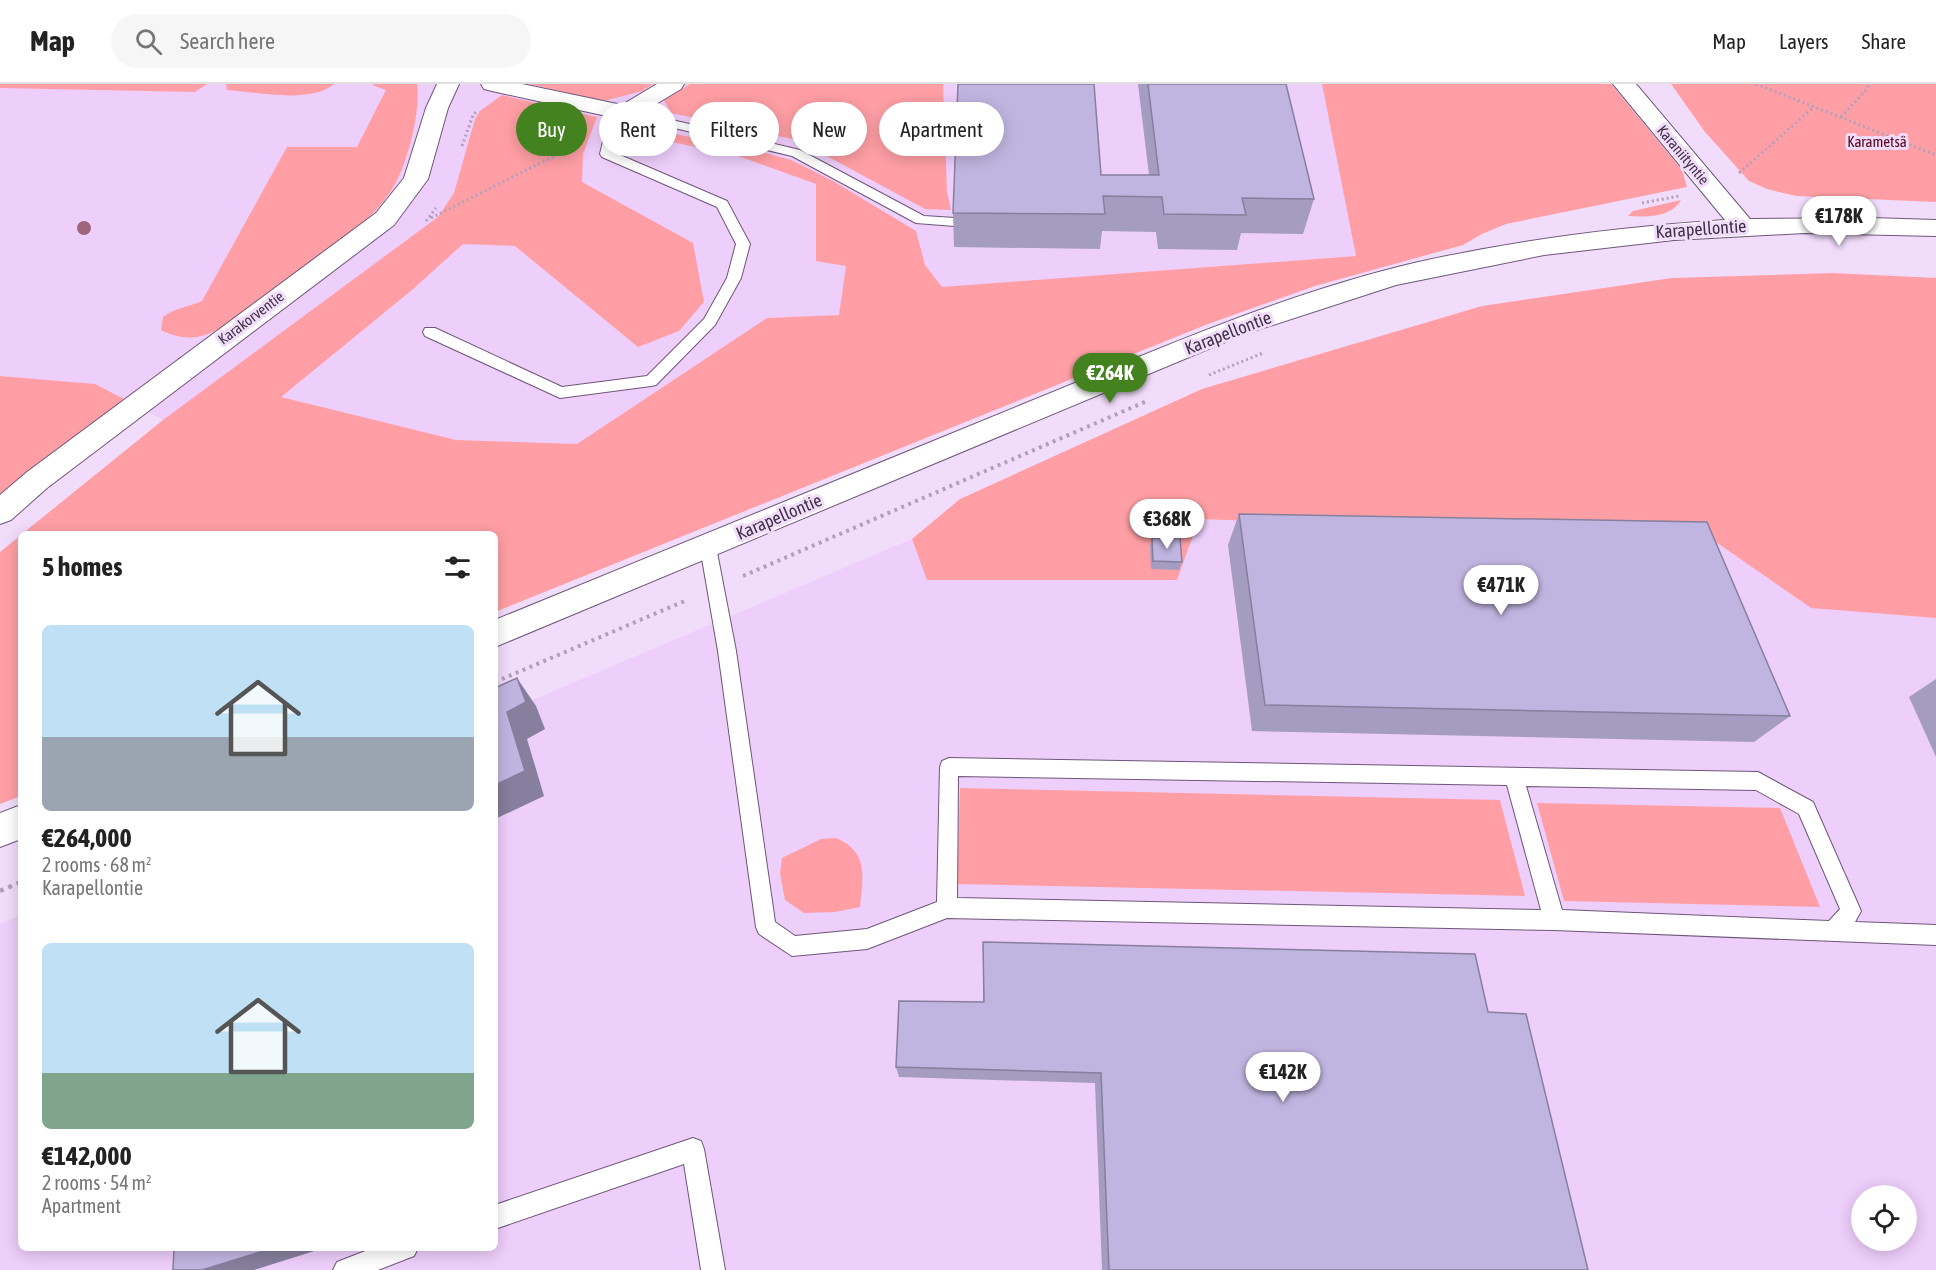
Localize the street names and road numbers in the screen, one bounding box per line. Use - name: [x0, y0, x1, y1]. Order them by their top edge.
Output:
- street label: Karaniityntie: [1654, 122, 1713, 188]
- street label: Karapellontie: [1655, 215, 1747, 242]
- street label: Karakorventie: [215, 287, 287, 348]
- street label: Karapellontie: [1182, 306, 1274, 359]
- street label: Karapellontie: [733, 489, 825, 544]

